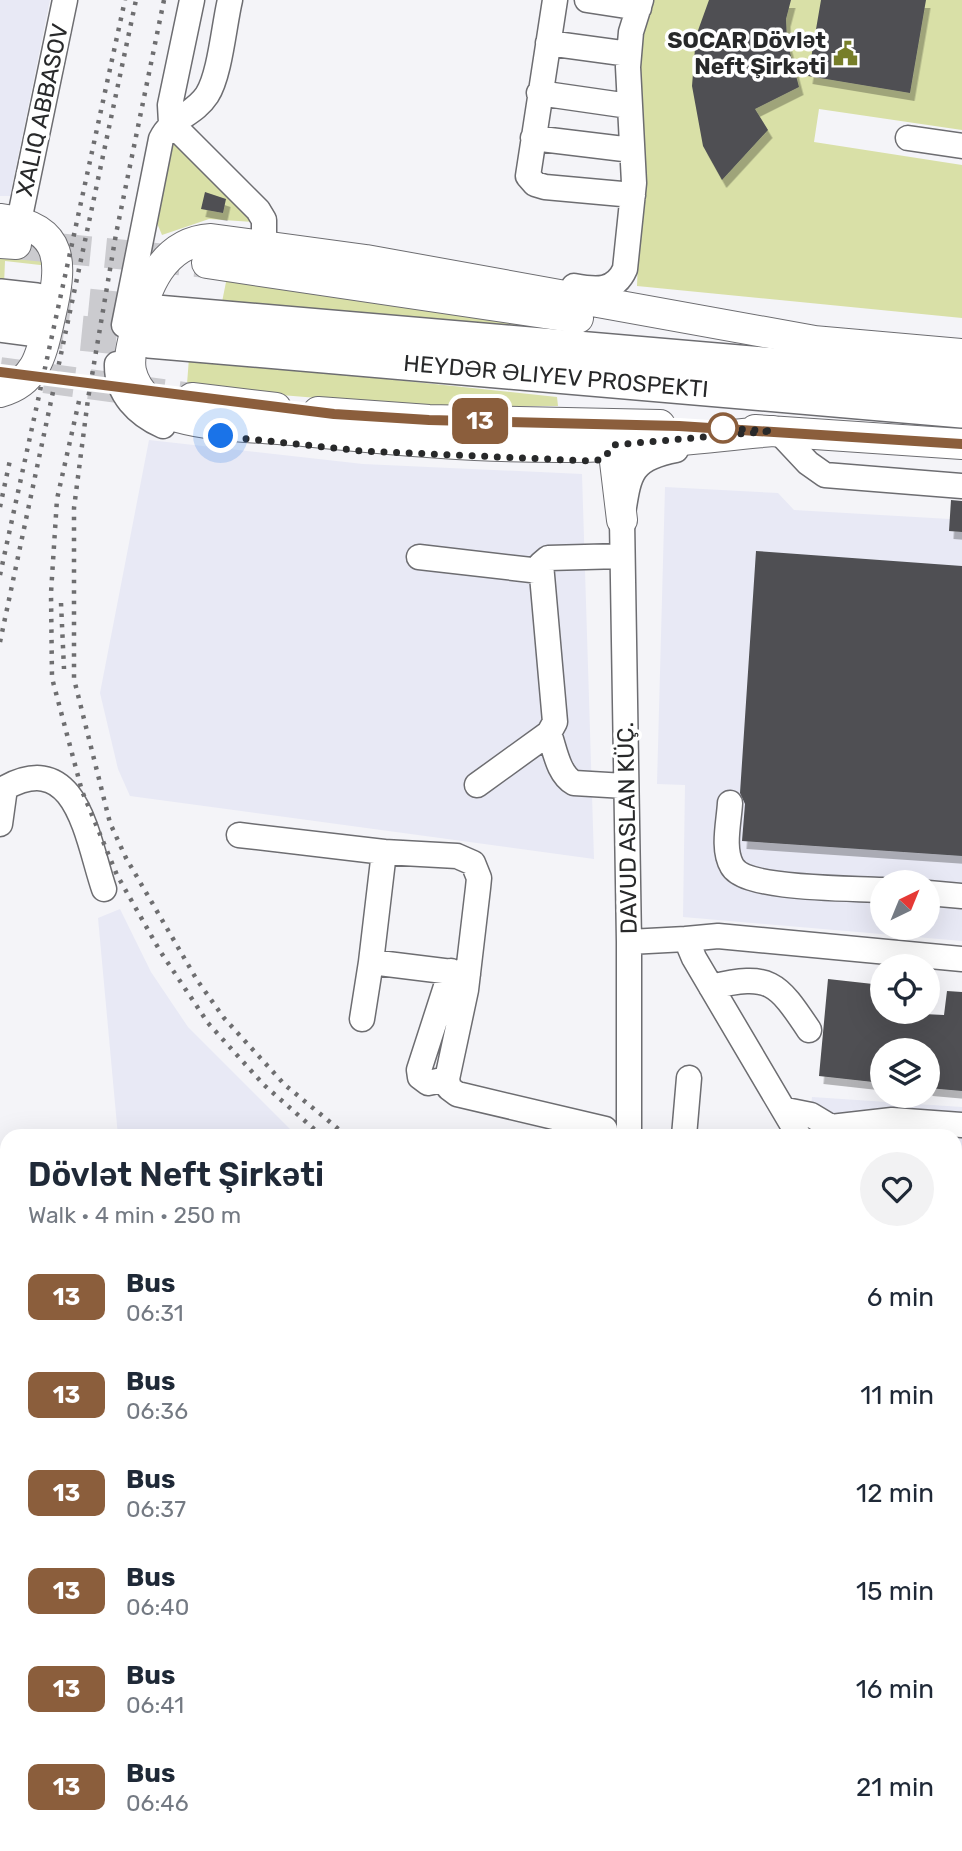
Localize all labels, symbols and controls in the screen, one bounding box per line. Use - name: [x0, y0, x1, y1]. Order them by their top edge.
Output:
- street label: XALIQ ABBASOV: [10, 21, 74, 199]
- place label: SOCAR Dövlət Neft Şirkəti: [667, 26, 826, 80]
- public building icon: SOCAR Dövlət Neft Şirkəti: [832, 39, 860, 67]
- street label: HEYDƏR ƏLIYEV PROSPEKTI: [402, 349, 710, 403]
- line badge: 13: [448, 398, 512, 444]
- text: 13: [466, 407, 494, 435]
- unlabelled marker: [708, 413, 738, 443]
- your location: [203, 418, 238, 453]
- street label: DAVUD ASLAN KÜÇ.: [611, 722, 643, 934]
- north arrow: [870, 870, 940, 940]
- map controls: [870, 870, 940, 1108]
- button: locate: [870, 954, 940, 1024]
- button: layers: [870, 1038, 940, 1108]
- button: heart: [860, 1152, 934, 1226]
- text: Dövlət Neft Şirkəti: [28, 1155, 324, 1194]
- text: Walk · 4 min · 250 m: [28, 1201, 241, 1229]
- text: Bus: [126, 1268, 175, 1299]
- text: 6 min: [867, 1282, 934, 1313]
- text: 13: [53, 1283, 80, 1311]
- text: 06:31: [126, 1299, 184, 1327]
- text: Bus: [126, 1366, 175, 1397]
- text: 11 min: [860, 1380, 934, 1411]
- text: 13: [53, 1381, 80, 1409]
- text: 06:36: [126, 1397, 188, 1425]
- text: Bus: [126, 1464, 175, 1495]
- text: 12 min: [856, 1478, 934, 1509]
- text: 13: [53, 1479, 80, 1507]
- text: 06:37: [126, 1495, 186, 1523]
- text: Bus: [126, 1562, 175, 1593]
- text: 15 min: [856, 1576, 934, 1607]
- text: 13: [53, 1577, 80, 1605]
- text: 06:40: [126, 1593, 189, 1621]
- text: Bus: [126, 1660, 175, 1691]
- text: 16 min: [856, 1674, 934, 1705]
- text: 13: [53, 1675, 80, 1703]
- text: 06:41: [126, 1691, 184, 1719]
- text: Bus: [126, 1758, 175, 1789]
- text: 21 min: [856, 1772, 934, 1803]
- text: 13: [53, 1773, 80, 1801]
- text: 06:46: [126, 1789, 189, 1817]

